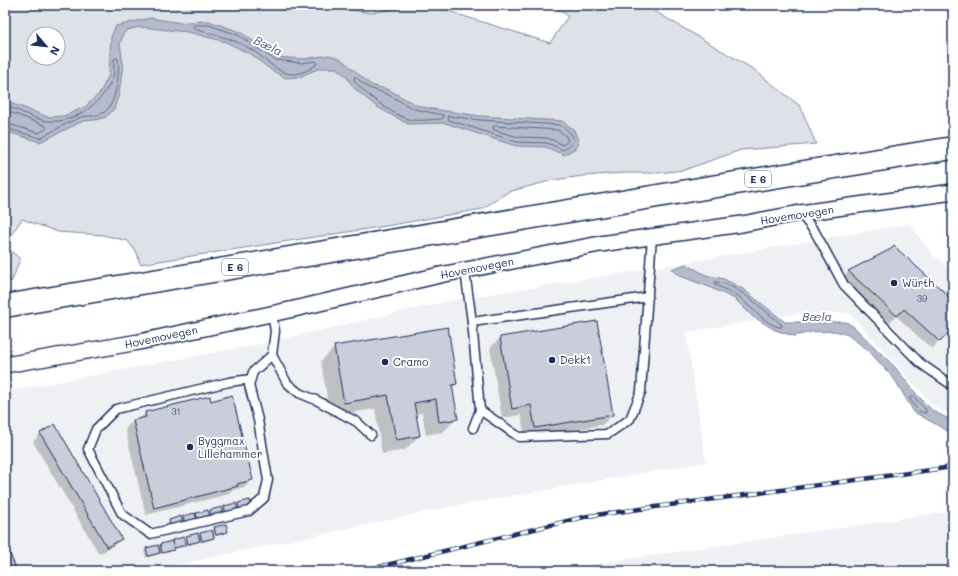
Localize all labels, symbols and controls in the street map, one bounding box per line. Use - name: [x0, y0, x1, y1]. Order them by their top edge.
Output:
- north arrow: [26, 26, 66, 66]
- water label: Bæla: [252, 31, 285, 59]
- text: N: [47, 44, 64, 58]
- road number: E 6: [745, 171, 771, 187]
- street label: Hovemovegen: [759, 201, 835, 228]
- street label: Hovemovegen: [439, 253, 515, 282]
- road number: E 6: [222, 259, 248, 275]
- place label: Würth: [902, 275, 934, 290]
- marker: Würth: [889, 278, 899, 288]
- house number: 39: [917, 293, 928, 304]
- water label: Bæla: [802, 308, 832, 324]
- street label: Hovemovegen: [123, 321, 199, 352]
- place label: Dekk1: [560, 352, 591, 367]
- place label: Cramo: [393, 354, 429, 369]
- marker: Dekk1: [547, 355, 557, 365]
- marker: Cramo: [380, 357, 390, 367]
- house number: 31: [171, 406, 181, 417]
- place label: Byggmax Lillehammer: [198, 433, 262, 461]
- marker: Byggmax Lillehammer: [185, 442, 195, 452]

